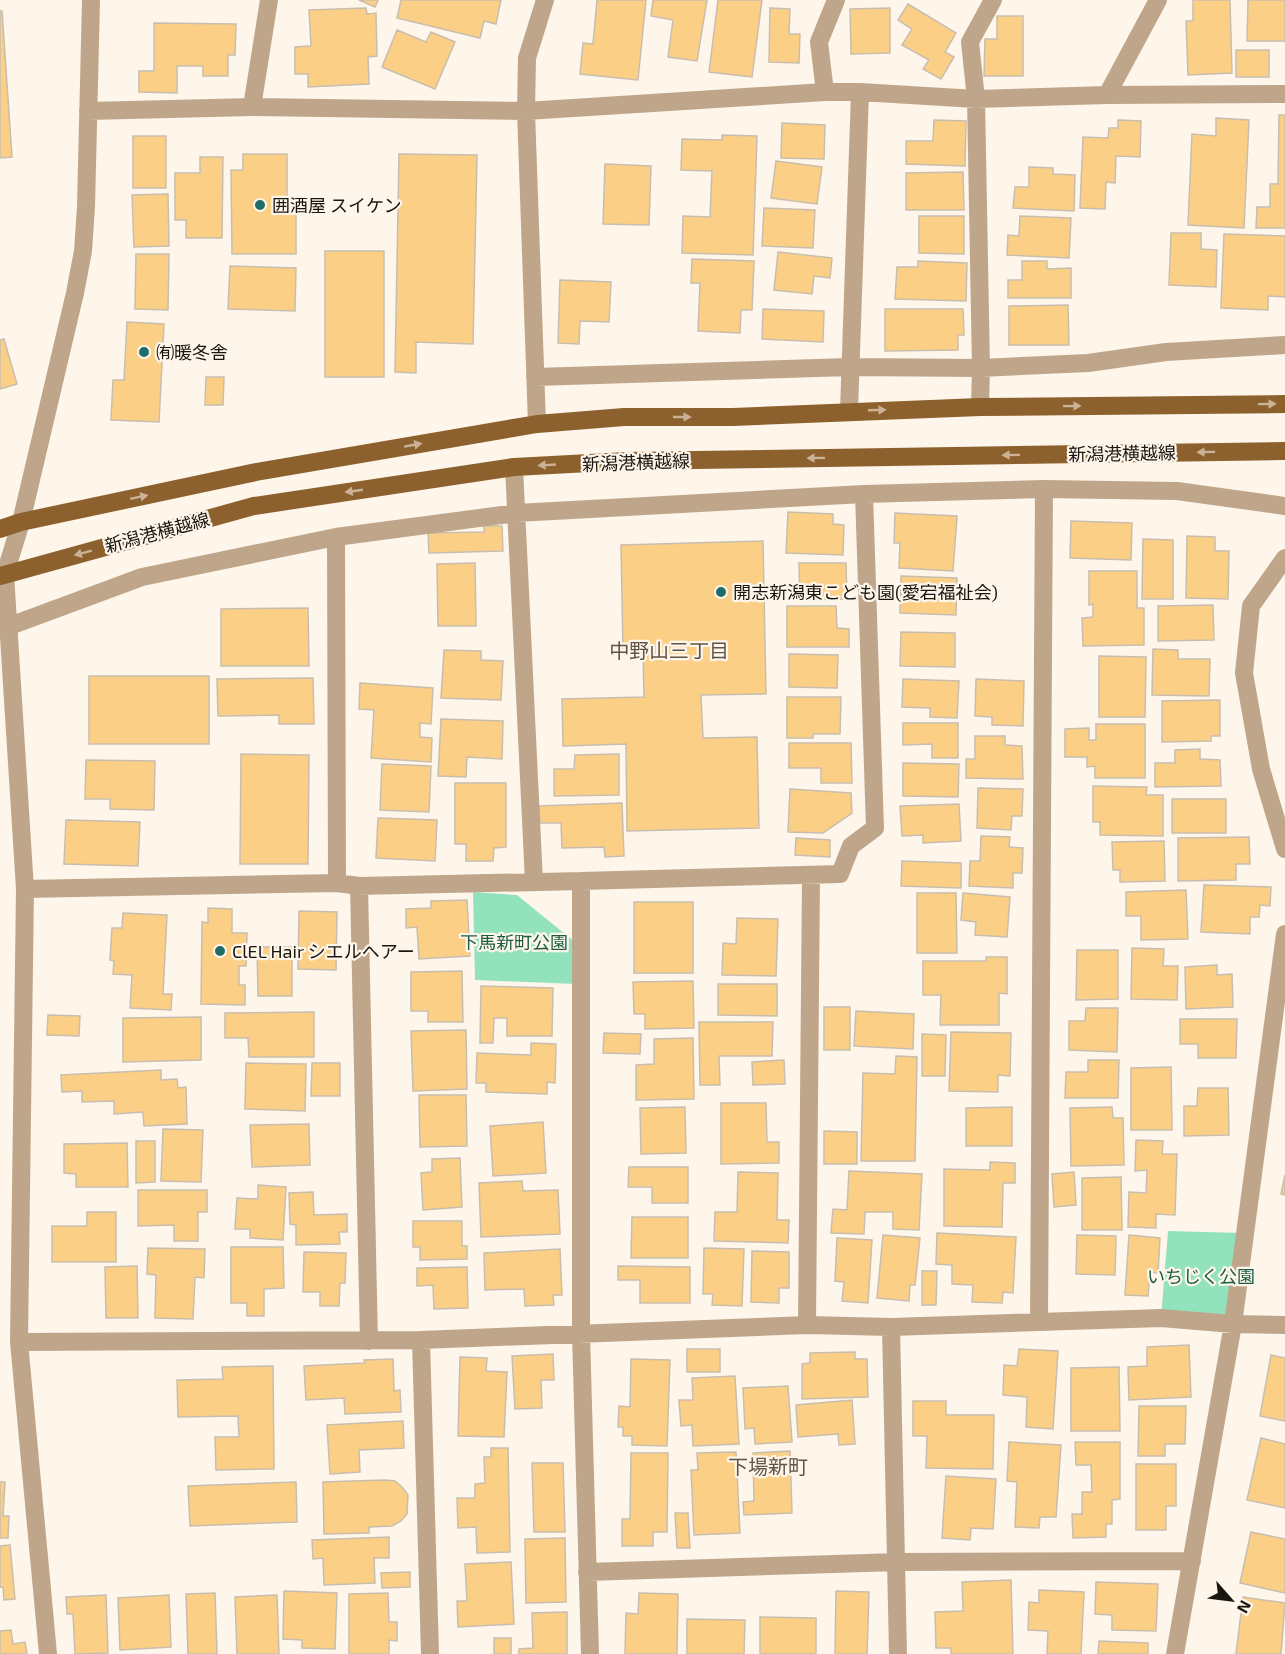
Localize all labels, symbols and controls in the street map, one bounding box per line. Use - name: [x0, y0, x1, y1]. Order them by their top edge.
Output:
- place label: 囲酒屋 スイケン: [272, 194, 401, 216]
- marker: 囲酒屋 スイケン: [253, 198, 267, 212]
- place label: ㈲暖冬舎: [156, 341, 228, 363]
- marker: ㈲暖冬舎: [137, 345, 151, 359]
- one-way arrow: [1257, 399, 1276, 409]
- one-way arrow: [1062, 401, 1081, 411]
- one-way arrow: [867, 405, 886, 415]
- one-way arrow: [673, 412, 692, 422]
- one-way arrow: [403, 441, 422, 450]
- street label: 新潟港横越線: [1068, 441, 1176, 465]
- one-way arrow: [1196, 447, 1215, 457]
- street label: 新潟港横越線: [582, 449, 690, 475]
- one-way arrow: [1001, 450, 1020, 460]
- one-way arrow: [806, 453, 825, 463]
- one-way arrow: [538, 461, 557, 470]
- one-way arrow: [345, 487, 364, 496]
- one-way arrow: [129, 492, 148, 501]
- street label: 新潟港横越線: [102, 507, 212, 557]
- one-way arrow: [74, 549, 92, 558]
- place label: 開志新潟東こども園(愛宕福祉会): [733, 581, 998, 603]
- marker: 開志新潟東こども園(愛宕福祉会): [714, 585, 728, 599]
- district label: 中野山三丁目: [609, 638, 729, 662]
- park label: 下馬新町公園: [460, 931, 568, 953]
- place label: ClEL Hair シエルヘアー: [232, 940, 415, 962]
- marker: ClEL Hair シエルヘアー: [213, 944, 227, 958]
- park label: いちじく公園: [1147, 1265, 1255, 1287]
- district label: 下場新町: [728, 1454, 808, 1478]
- north arrow: [1201, 1570, 1261, 1630]
- text: N: [1234, 1598, 1256, 1617]

